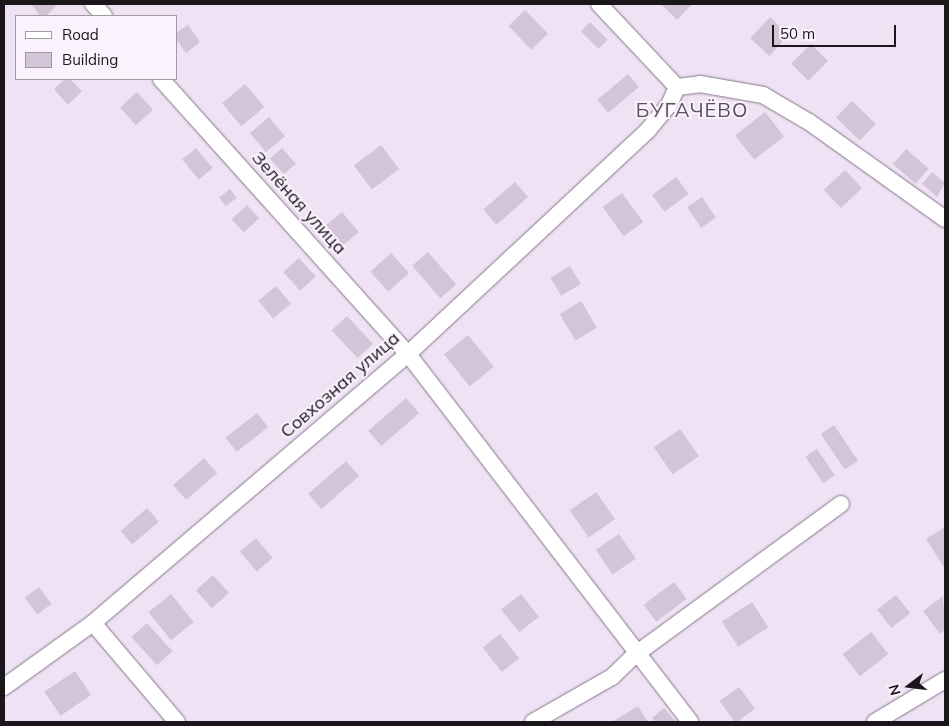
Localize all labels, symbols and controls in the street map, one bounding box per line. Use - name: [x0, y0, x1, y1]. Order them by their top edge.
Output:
- legend: [15, 15, 178, 80]
- scale bar: [774, 15, 898, 47]
- text: 50 m: [780, 24, 815, 43]
- text: Road: [62, 25, 99, 44]
- text: Building: [62, 50, 118, 69]
- district label: БУГАЧЁВО: [635, 97, 749, 121]
- street label: Зелёная улица: [247, 147, 351, 259]
- street label: Совхозная улица: [276, 327, 404, 443]
- north arrow: [884, 661, 934, 711]
- text: N: [884, 682, 905, 697]

